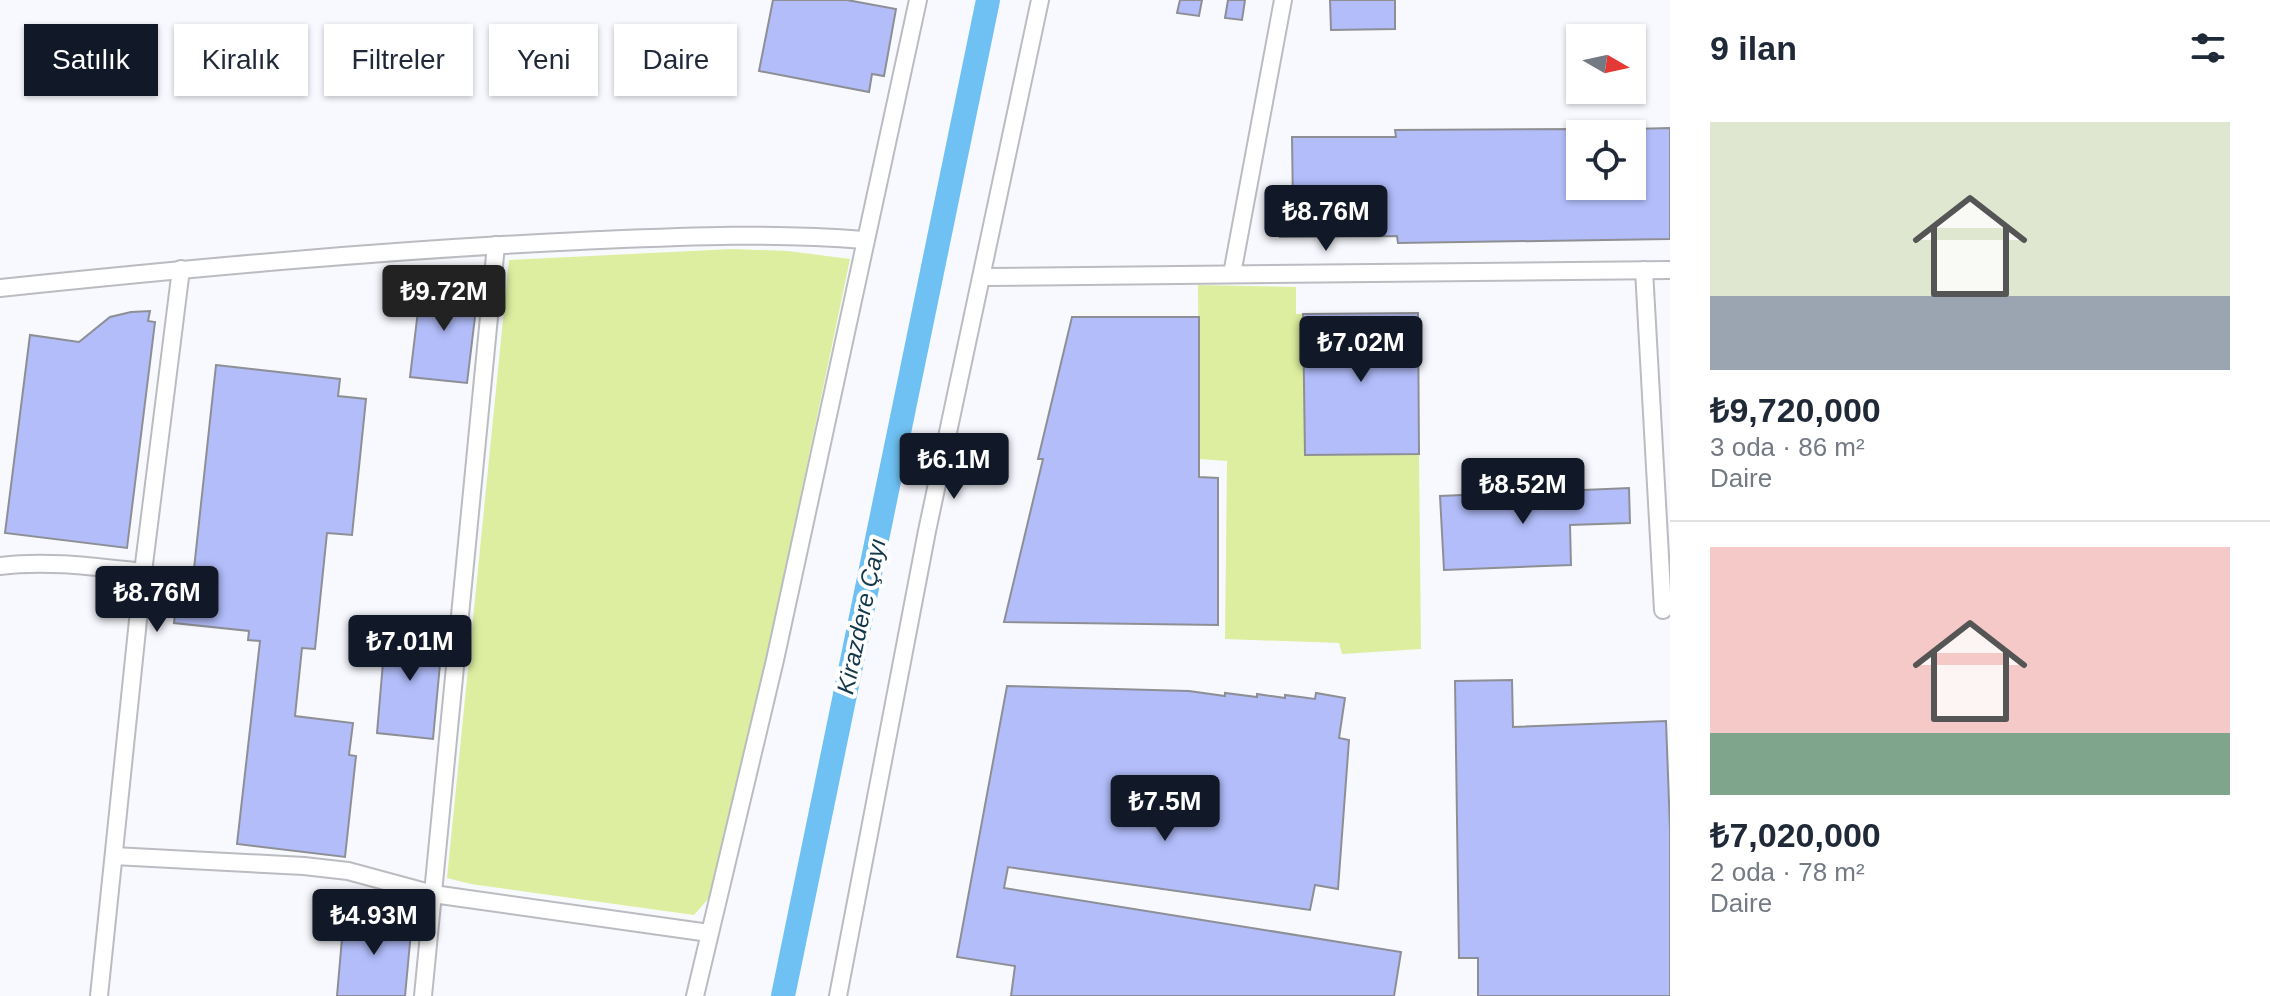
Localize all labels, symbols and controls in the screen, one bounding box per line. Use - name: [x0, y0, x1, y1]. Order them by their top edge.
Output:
- chip: Satılık: [24, 24, 158, 96]
- chip: Kiralık: [174, 24, 308, 96]
- chip: Filtreler: [324, 24, 473, 96]
- chip: Yeni: [489, 24, 598, 96]
- chip: Daire: [614, 24, 737, 96]
- north arrow: [1566, 24, 1646, 104]
- map controls: [1566, 24, 1646, 200]
- icon: filters: [2186, 26, 2230, 70]
- text: 9 ilan: [1710, 29, 1797, 67]
- button: locate: [1566, 120, 1646, 200]
- icon: home: [1898, 174, 2042, 318]
- pin: ₺8.76M: [1261, 185, 1391, 253]
- text: ₺8.76M: [1282, 196, 1370, 226]
- pin: ₺9.72M: [379, 265, 509, 333]
- text: ₺9.72M: [400, 276, 488, 306]
- pin: ₺7.02M: [1296, 316, 1426, 384]
- text: ₺7.02M: [1317, 327, 1405, 357]
- text: ₺9,720,000: [1710, 391, 1881, 429]
- text: 3 oda · 86 m²: [1710, 432, 1865, 462]
- pin: ₺6.1M: [898, 433, 1010, 501]
- text: ₺6.1M: [918, 444, 990, 474]
- pin: ₺8.52M: [1458, 458, 1588, 526]
- text: Daire: [1710, 463, 1772, 493]
- text: ₺8.52M: [1479, 469, 1567, 499]
- water label: Kirazdere Çayı: [831, 536, 891, 696]
- pin: ₺8.76M: [92, 566, 222, 634]
- text: ₺8.76M: [113, 577, 201, 607]
- icon: home: [1898, 599, 2042, 743]
- pin: ₺7.01M: [345, 615, 475, 683]
- text: ₺7.01M: [366, 626, 454, 656]
- pin: ₺7.5M: [1109, 775, 1221, 843]
- text: ₺7.5M: [1129, 786, 1201, 816]
- text: ₺7,020,000: [1710, 816, 1881, 854]
- text: 2 oda · 78 m²: [1710, 857, 1865, 887]
- text: Daire: [1710, 888, 1772, 918]
- pin: ₺4.93M: [309, 889, 439, 957]
- text: ₺4.93M: [330, 900, 418, 930]

